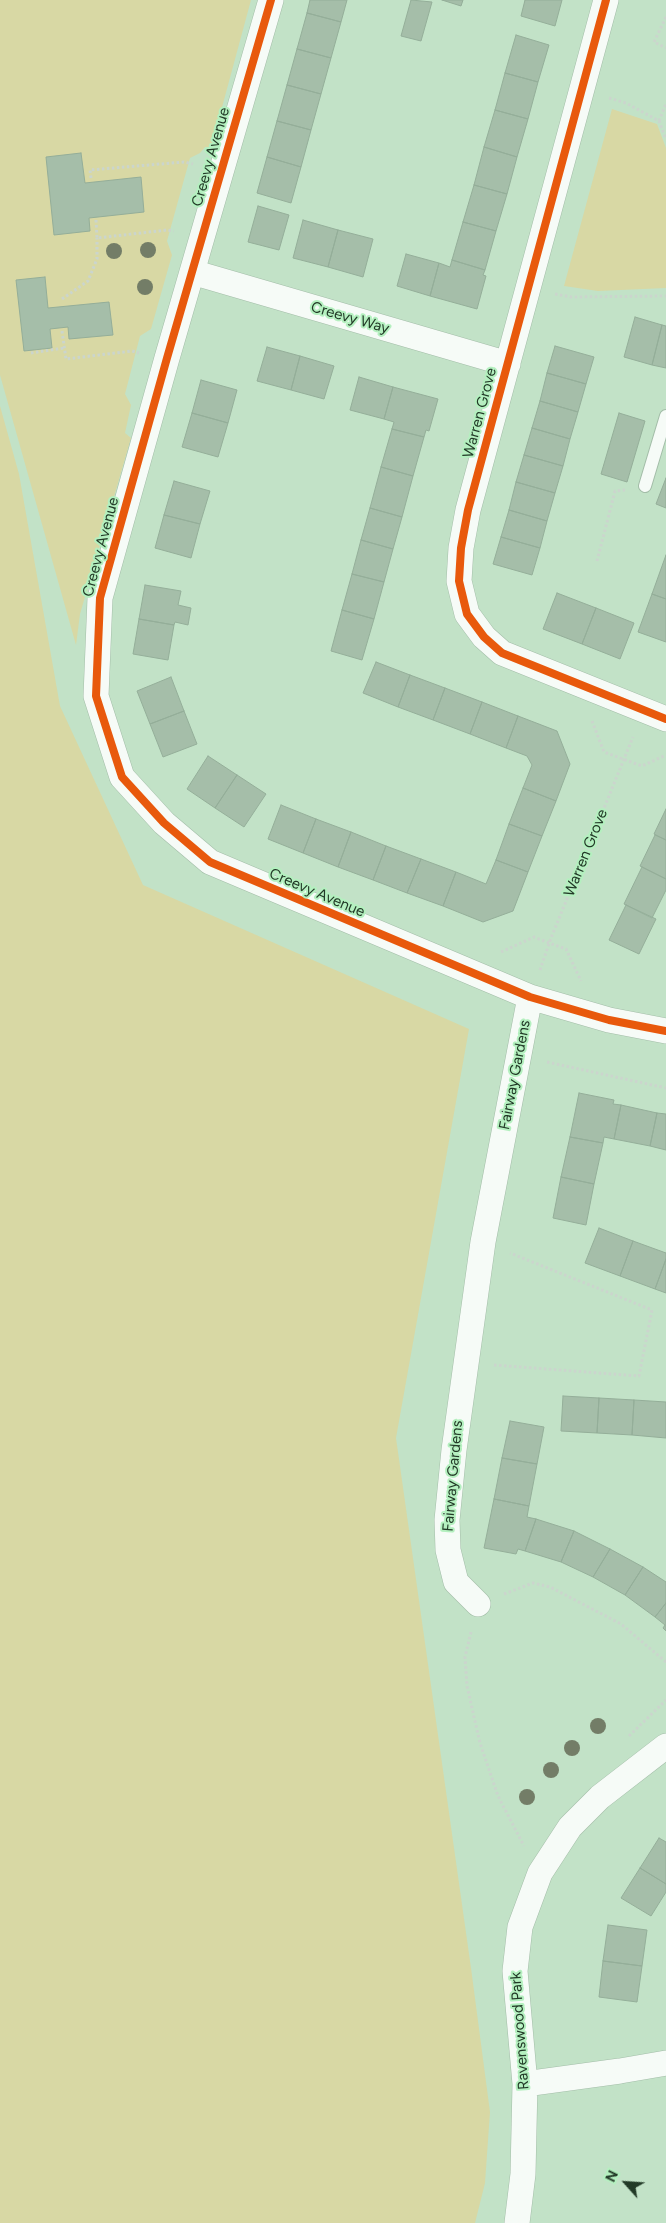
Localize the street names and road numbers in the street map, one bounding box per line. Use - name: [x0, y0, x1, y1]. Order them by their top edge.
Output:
- street label: Creevy Avenue: [188, 105, 234, 209]
- street label: Creevy Way: [309, 298, 391, 338]
- street label: Warren Grove: [459, 366, 501, 460]
- street label: Creevy Avenue: [79, 495, 123, 599]
- street label: Warren Grove: [560, 807, 612, 899]
- street label: Creevy Avenue: [266, 865, 368, 921]
- street label: Fairway Gardens: [496, 1019, 534, 1131]
- street label: Fairway Gardens: [439, 1420, 467, 1532]
- street label: Ravenswood Park: [507, 1971, 533, 2091]

